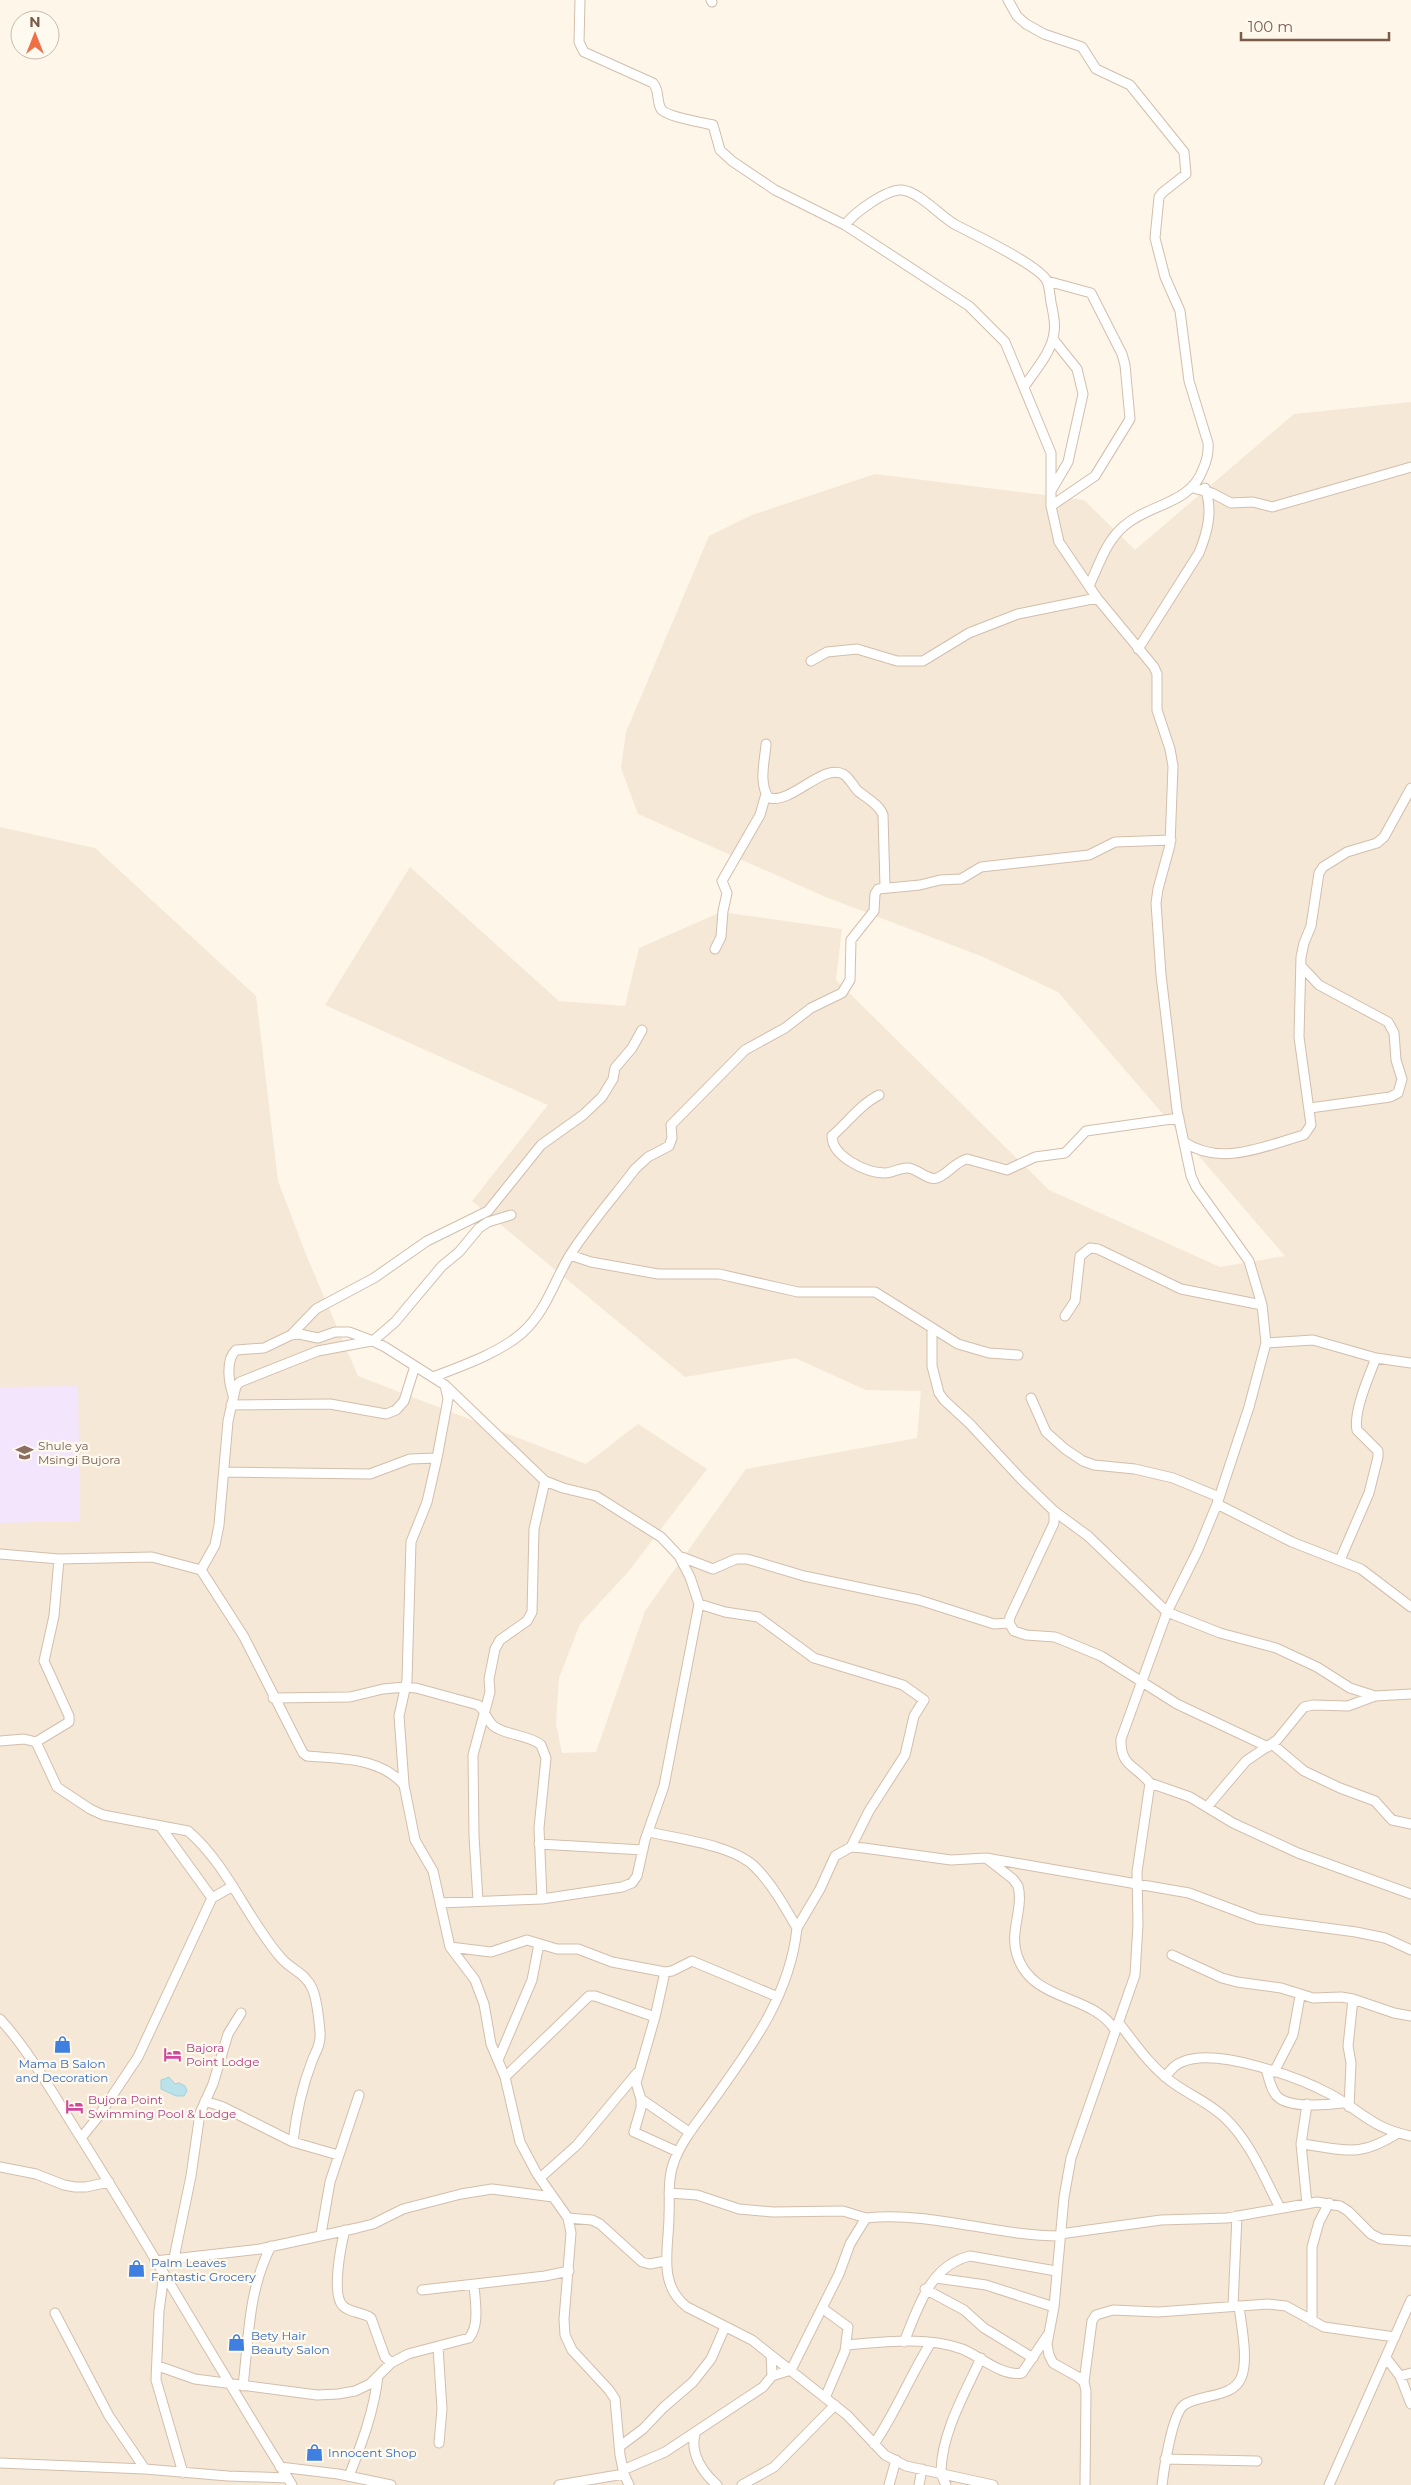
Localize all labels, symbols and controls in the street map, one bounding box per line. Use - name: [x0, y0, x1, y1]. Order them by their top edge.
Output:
- north arrow: [10, 10, 60, 60]
- scale bar: [1241, 10, 1388, 42]
- text: N: [29, 13, 41, 31]
- text: 100 m: [1248, 17, 1293, 36]
- place label: Shule ya Msingi Bujora: [38, 1438, 121, 1467]
- school or university icon: Shule ya Msingi Bujora: [14, 1442, 34, 1462]
- shop icon: Mama B Salon and Decoration: [52, 2034, 72, 2054]
- place label: Bajora Point Lodge: [186, 2040, 259, 2069]
- hotel icon: Bajora Point Lodge: [162, 2044, 182, 2064]
- place label: Mama B Salon and Decoration: [16, 2056, 108, 2085]
- place label: Bujora Point Swimming Pool & Lodge: [88, 2092, 236, 2121]
- hotel icon: Bujora Point Swimming Pool & Lodge: [64, 2096, 84, 2116]
- place label: Palm Leaves Fantastic Grocery: [151, 2255, 256, 2284]
- shop icon: Palm Leaves Fantastic Grocery: [127, 2259, 147, 2279]
- place label: Bety Hair Beauty Salon: [251, 2328, 330, 2357]
- shop icon: Bety Hair Beauty Salon: [227, 2332, 247, 2352]
- shop icon: Innocent Shop: [304, 2442, 324, 2462]
- place label: Innocent Shop: [328, 2445, 417, 2460]

